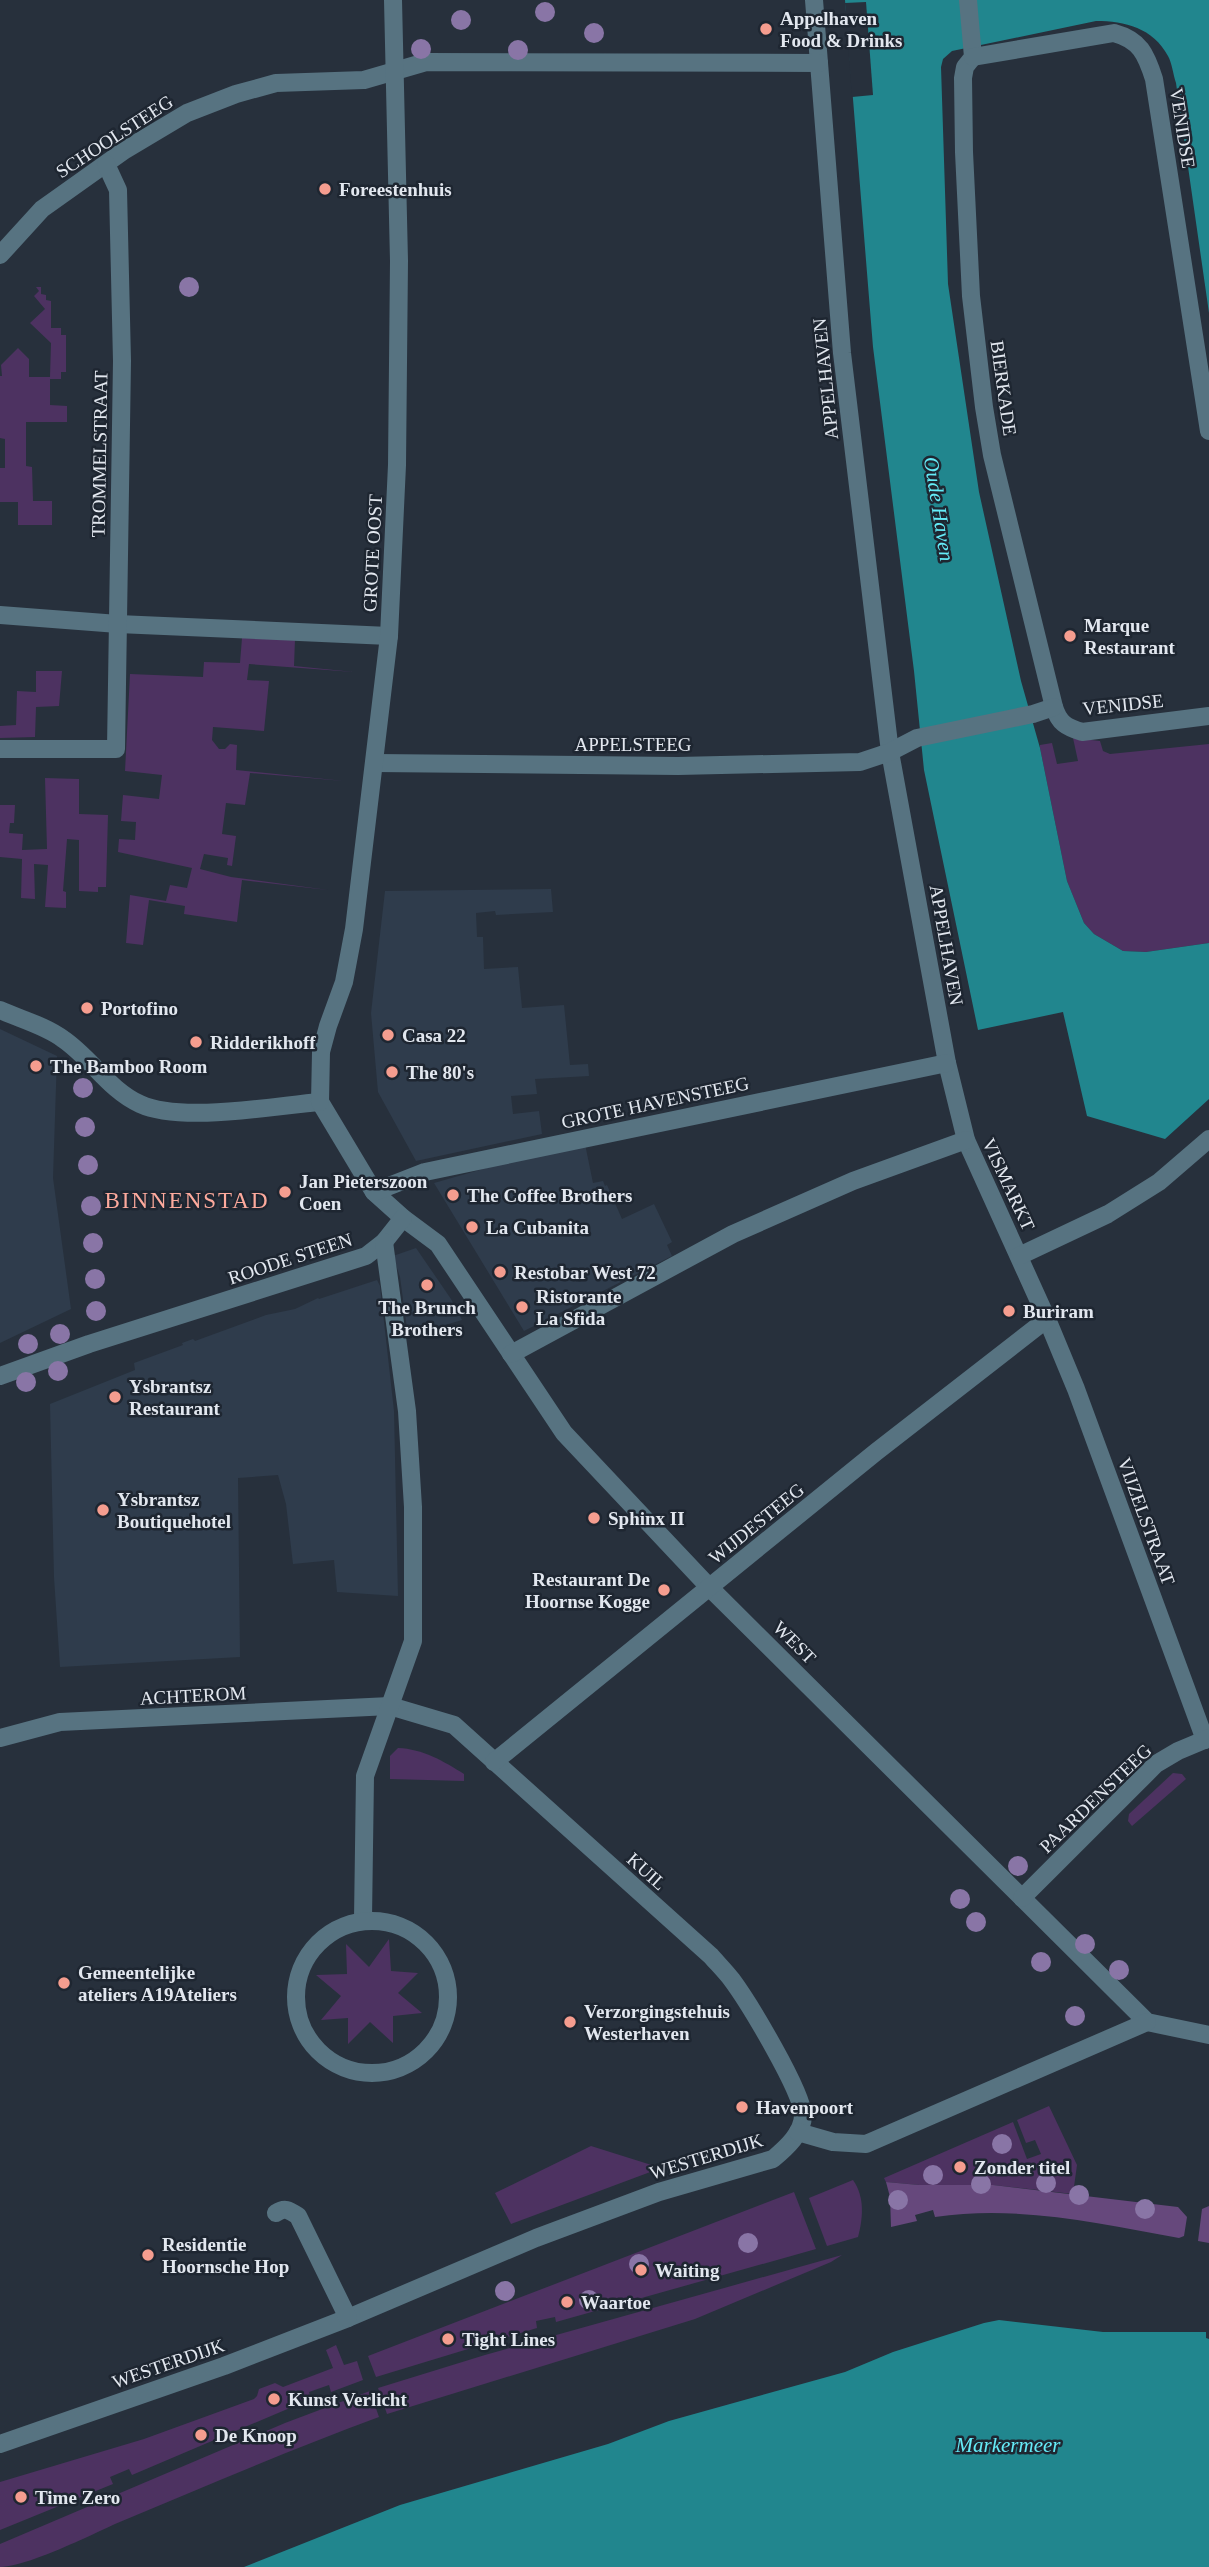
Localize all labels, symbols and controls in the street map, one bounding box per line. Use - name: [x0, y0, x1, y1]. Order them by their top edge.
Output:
- place label: Appelhaven Food & Drinks: [780, 8, 902, 51]
- marker: Appelhaven Food & Drinks: [758, 21, 774, 37]
- street label: VENIDSE: [1166, 86, 1199, 170]
- street label: SCHOOLSTEEG: [52, 91, 177, 182]
- place label: Foreestenhuis: [339, 179, 452, 200]
- marker: Foreestenhuis: [317, 181, 333, 197]
- street label: APPELHAVEN: [809, 317, 842, 441]
- street label: BIERKADE: [986, 339, 1021, 437]
- street label: TROMMELSTRAAT: [88, 370, 111, 538]
- water label: Oude Haven: [919, 455, 959, 563]
- street label: GROTE OOST: [359, 493, 386, 612]
- place label: Marque Restaurant: [1084, 615, 1175, 658]
- marker: Marque Restaurant: [1062, 628, 1078, 644]
- street label: VENIDSE: [1082, 690, 1165, 719]
- street label: APPELSTEEG: [574, 734, 692, 755]
- street label: APPELHAVEN: [926, 883, 967, 1007]
- place label: Portofino: [101, 998, 178, 1019]
- marker: Portofino: [79, 1000, 95, 1016]
- place label: Casa 22: [402, 1025, 466, 1046]
- marker: Casa 22: [380, 1027, 396, 1043]
- place label: Ridderikhoff: [210, 1032, 316, 1053]
- marker: Ridderikhoff: [188, 1034, 204, 1050]
- place label: The Bamboo Room: [50, 1056, 207, 1077]
- marker: The Bamboo Room: [28, 1058, 44, 1074]
- place label: The 80's: [406, 1062, 474, 1083]
- marker: The 80's: [384, 1064, 400, 1080]
- street label: GROTE HAVENSTEEG: [559, 1072, 751, 1133]
- street label: VISMARKT: [978, 1135, 1039, 1234]
- place label: Jan Pieterszoon Coen: [299, 1171, 428, 1214]
- marker: Jan Pieterszoon Coen: [277, 1184, 293, 1200]
- place label: The Coffee Brothers: [467, 1185, 632, 1206]
- marker: The Coffee Brothers: [445, 1187, 461, 1203]
- district label: BINNENSTAD: [104, 1188, 270, 1213]
- place label: La Cubanita: [486, 1217, 589, 1238]
- marker: La Cubanita: [464, 1219, 480, 1235]
- street label: ROODE STEEN: [225, 1228, 355, 1288]
- place label: Restobar West 72: [514, 1262, 656, 1283]
- marker: Restobar West 72: [492, 1264, 508, 1280]
- marker: The Brunch Brothers: [419, 1277, 435, 1293]
- place label: Ristorante La Sfida: [536, 1286, 621, 1329]
- place label: The Brunch Brothers: [378, 1297, 476, 1340]
- marker: Ristorante La Sfida: [514, 1299, 530, 1315]
- place label: Buriram: [1023, 1301, 1094, 1322]
- marker: Buriram: [1001, 1303, 1017, 1319]
- place label: Ysbrantsz Restaurant: [129, 1376, 220, 1419]
- marker: Ysbrantsz Restaurant: [107, 1389, 123, 1405]
- street label: VIJZELSTRAAT: [1114, 1455, 1179, 1588]
- street label: WIJDESTEEG: [705, 1479, 808, 1568]
- place label: Ysbrantsz Boutiquehotel: [117, 1489, 231, 1532]
- marker: Ysbrantsz Boutiquehotel: [95, 1502, 111, 1518]
- place label: Sphinx II: [608, 1508, 685, 1529]
- marker: Sphinx II: [586, 1510, 602, 1526]
- place label: Restaurant De Hoornse Kogge: [525, 1569, 650, 1612]
- marker: Restaurant De Hoornse Kogge: [656, 1582, 672, 1598]
- street label: WEST: [769, 1617, 821, 1668]
- street label: ACHTEROM: [139, 1682, 247, 1709]
- street label: PAARDENSTEEG: [1035, 1740, 1156, 1857]
- street label: KUIL: [623, 1848, 671, 1894]
- place label: Gemeentelijke ateliers A19Ateliers: [78, 1962, 237, 2005]
- marker: Gemeentelijke ateliers A19Ateliers: [56, 1975, 72, 1991]
- place label: Verzorgingstehuis Westerhaven: [584, 2001, 730, 2044]
- marker: Verzorgingstehuis Westerhaven: [562, 2014, 578, 2030]
- place label: Havenpoort: [756, 2097, 854, 2118]
- marker: Havenpoort: [734, 2099, 750, 2115]
- street label: WESTERDIJK: [647, 2129, 765, 2184]
- place label: Zonder titel: [974, 2157, 1070, 2178]
- marker: Zonder titel: [952, 2159, 968, 2175]
- place label: Residentie Hoornsche Hop: [162, 2234, 289, 2277]
- marker: Residentie Hoornsche Hop: [140, 2247, 156, 2263]
- place label: Waiting: [655, 2260, 720, 2281]
- marker: Waiting: [633, 2262, 649, 2278]
- place label: Waartoe: [581, 2292, 651, 2313]
- marker: Waartoe: [559, 2294, 575, 2310]
- place label: Tight Lines: [462, 2329, 555, 2350]
- marker: Tight Lines: [440, 2331, 456, 2347]
- street label: WESTERDIJK: [109, 2334, 227, 2392]
- place label: Kunst Verlicht: [288, 2389, 407, 2410]
- marker: Kunst Verlicht: [266, 2391, 282, 2407]
- place label: De Knoop: [215, 2425, 297, 2446]
- marker: De Knoop: [193, 2427, 209, 2443]
- water label: Markermeer: [955, 2433, 1061, 2457]
- place label: Time Zero: [35, 2487, 120, 2508]
- marker: Time Zero: [13, 2489, 29, 2505]

